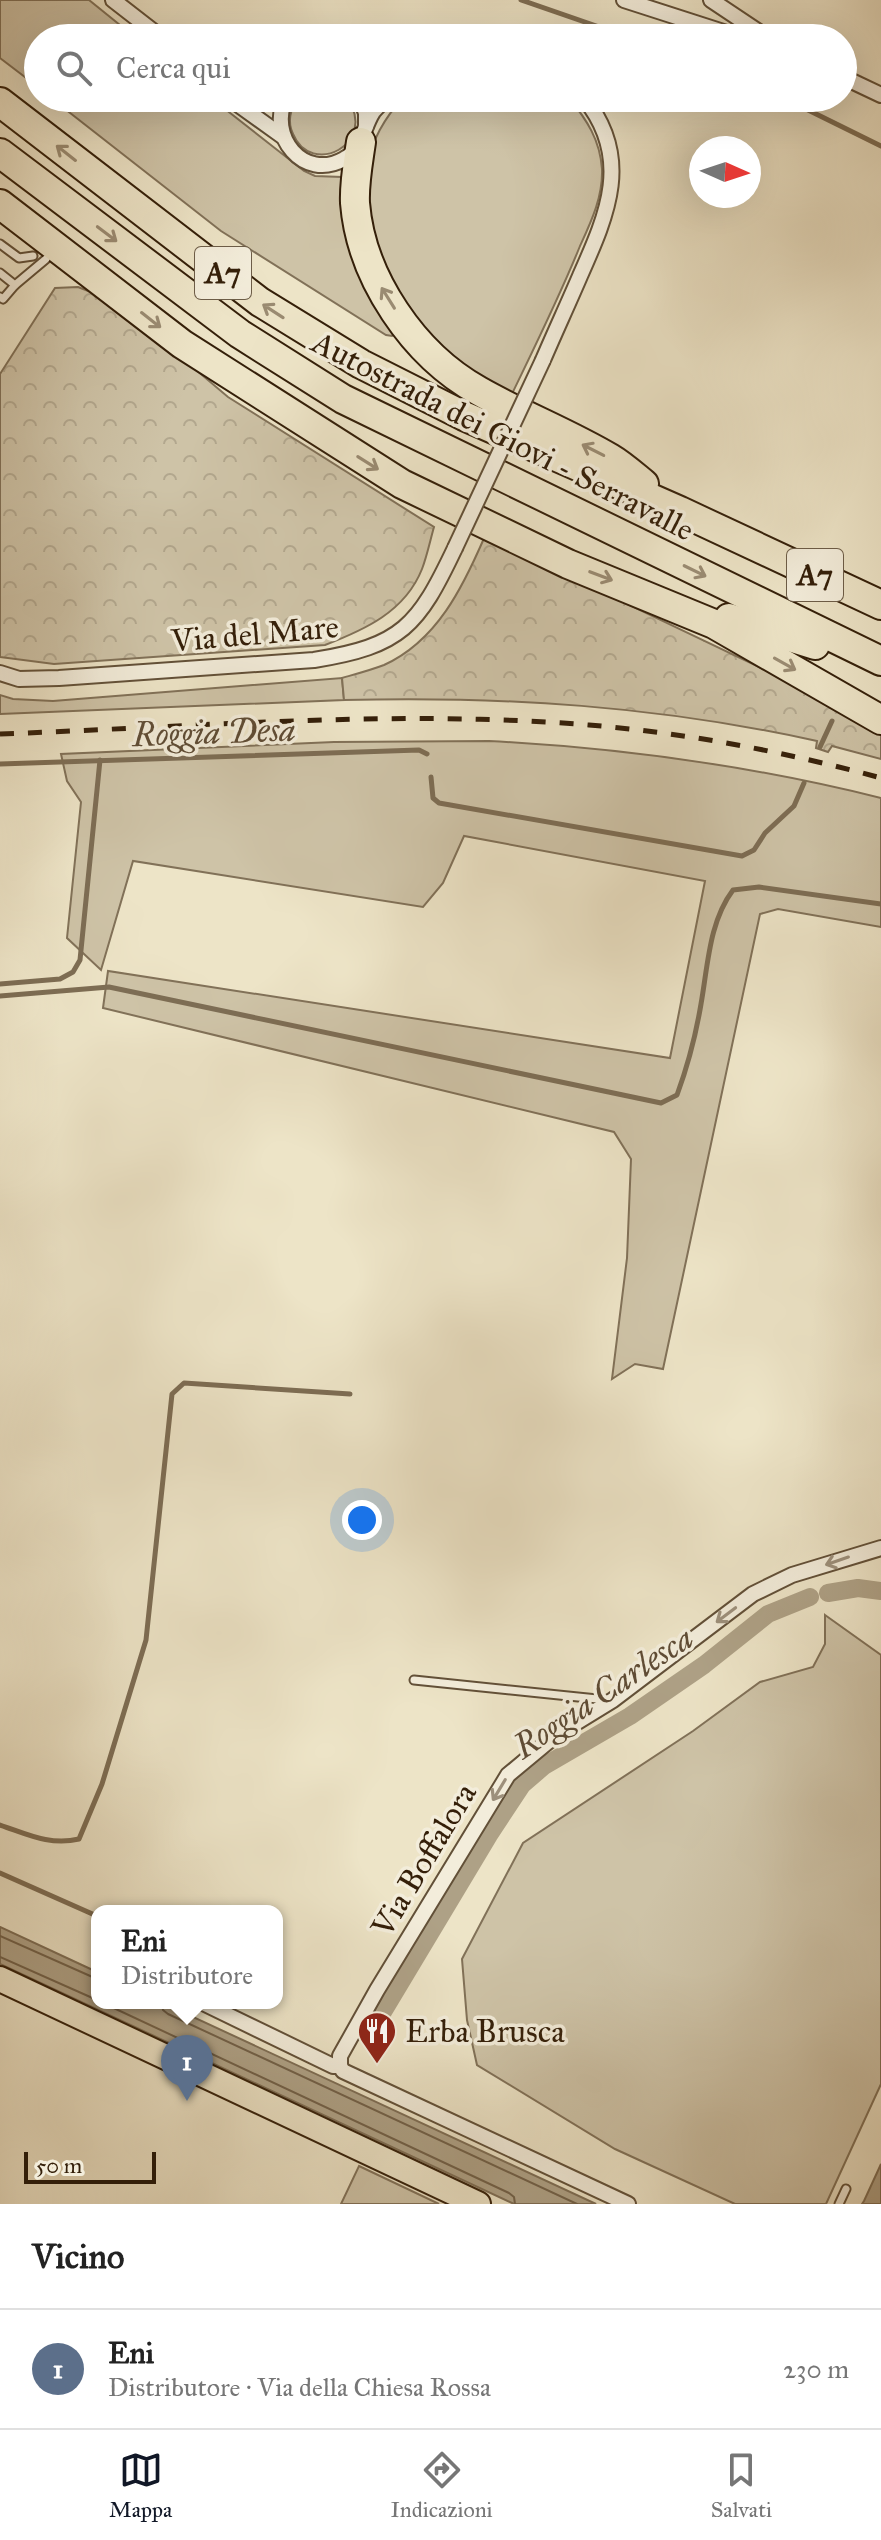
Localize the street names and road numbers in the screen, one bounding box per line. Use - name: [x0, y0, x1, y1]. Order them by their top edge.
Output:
- road number: A7: [195, 247, 251, 299]
- street label: Autostrada dei Giovi - Serravalle: [304, 322, 701, 550]
- road number: A7: [787, 549, 843, 601]
- street label: Via del Mare: [169, 607, 340, 661]
- street label: Via Boffalora: [363, 1776, 485, 1945]

